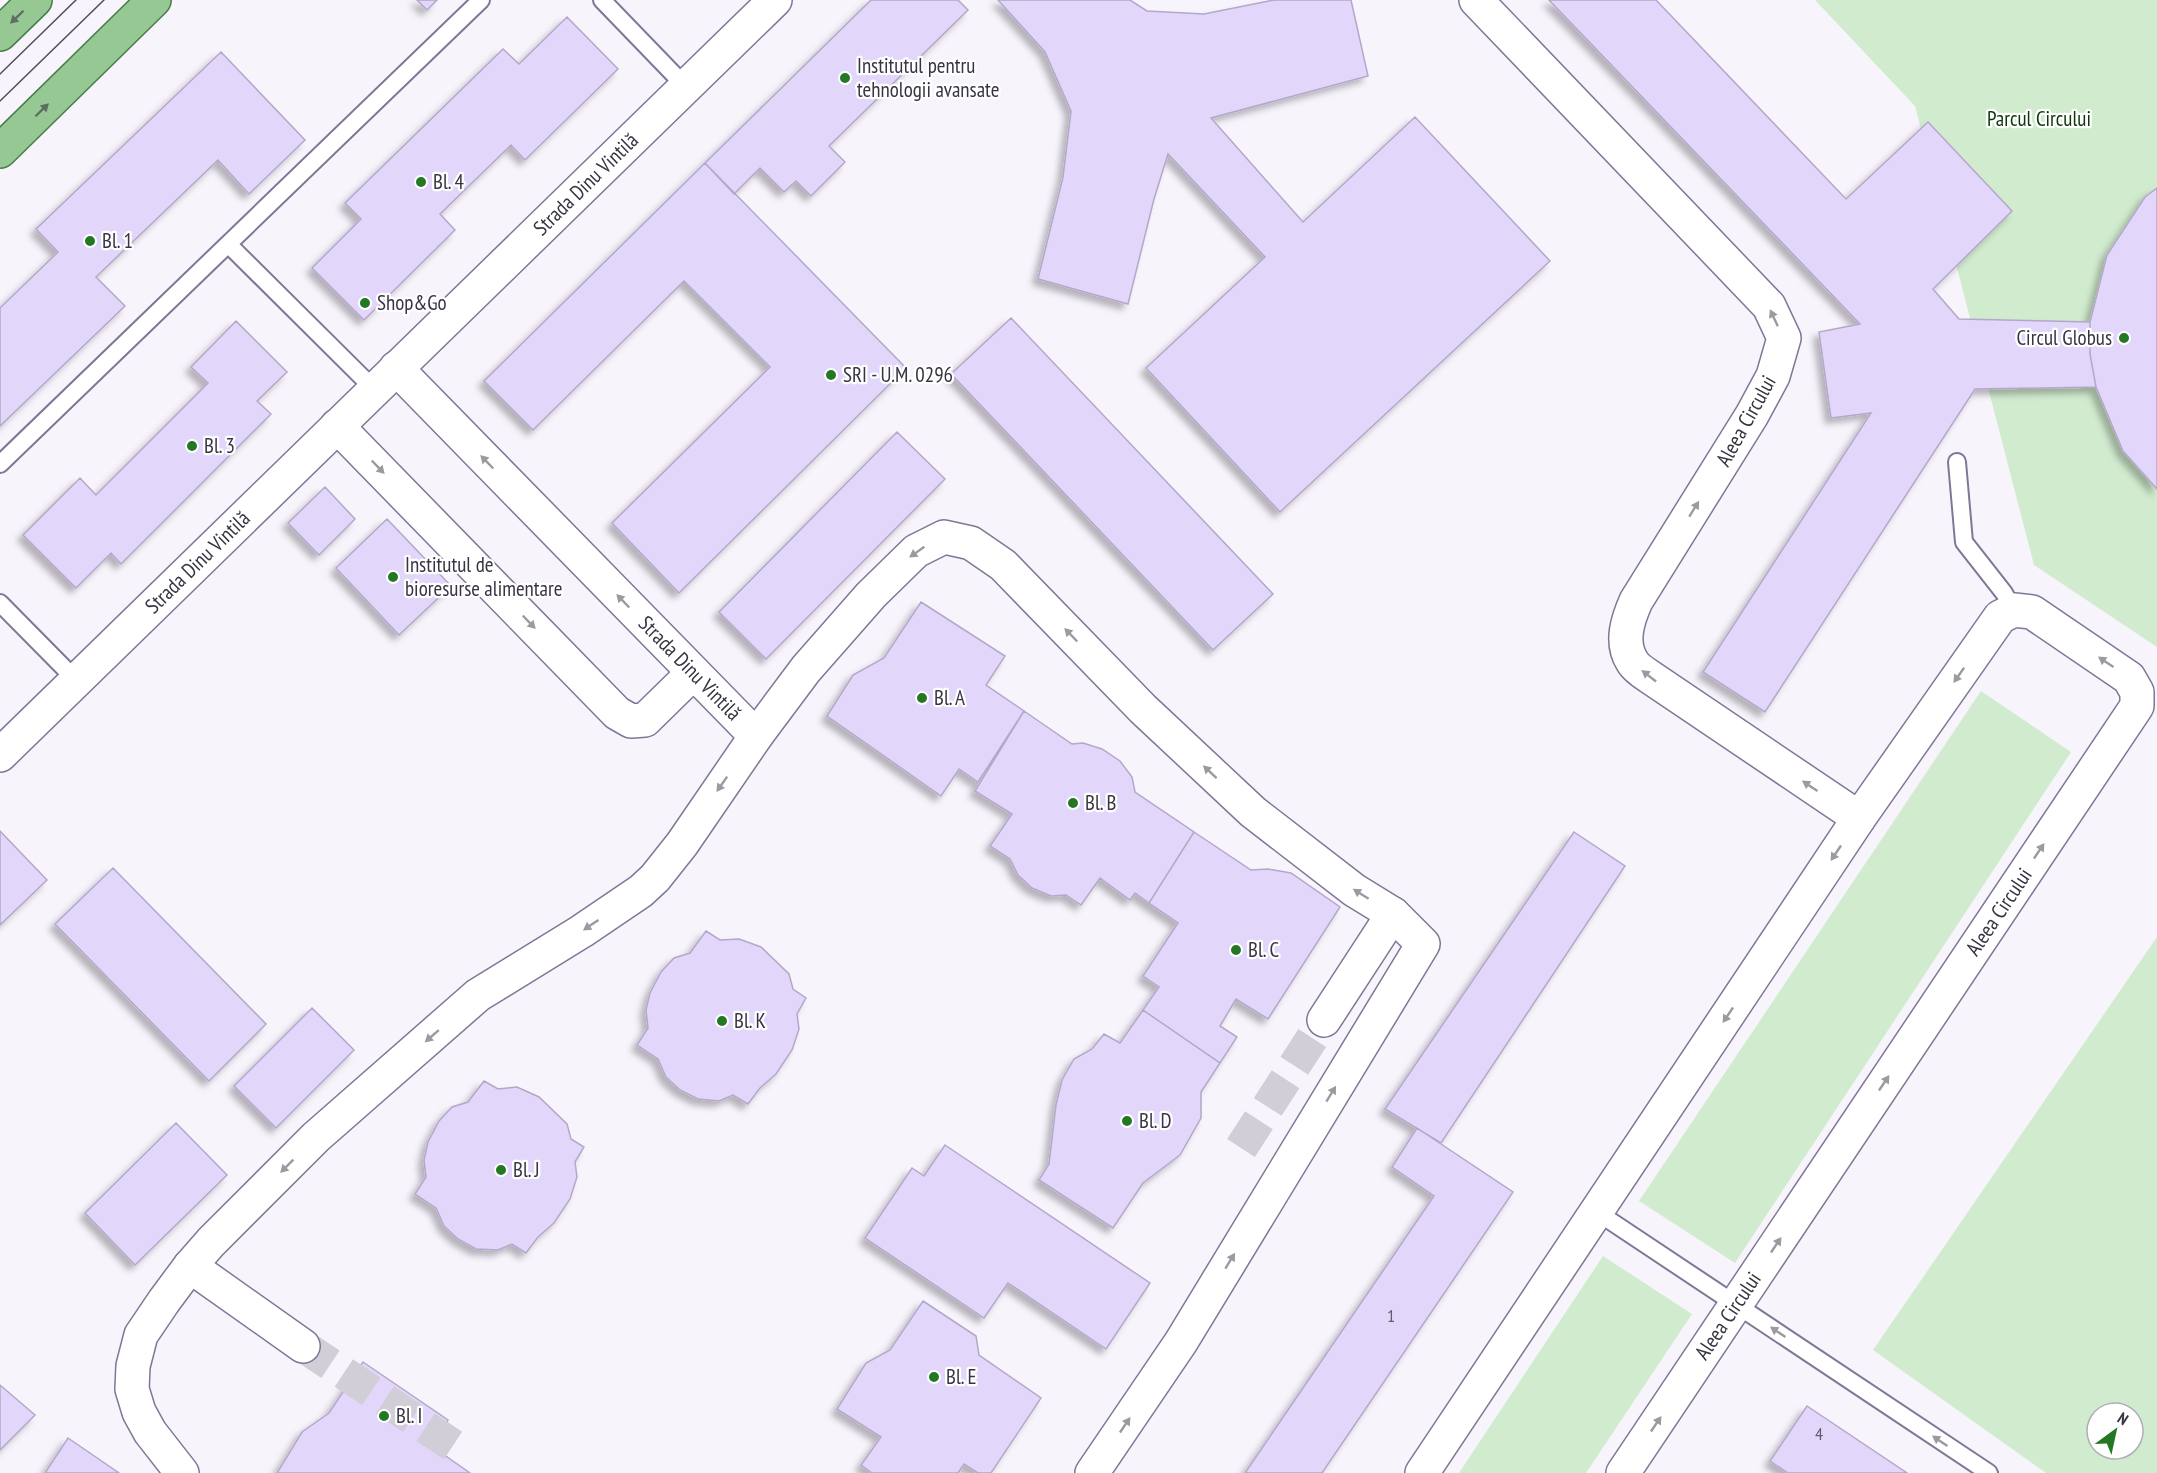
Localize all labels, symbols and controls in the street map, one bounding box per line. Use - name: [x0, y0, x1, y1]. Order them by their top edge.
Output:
- one-way arrow: [11, 9, 25, 23]
- place label: Institutul pentru tehnologii avansate: [857, 52, 999, 103]
- marker: Institutul pentru tehnologii avansate: [838, 71, 852, 85]
- one-way arrow: [34, 103, 49, 117]
- park label: Parcul Circului: [1987, 105, 2091, 132]
- street label: Strada Dinu Vintilă: [527, 127, 644, 241]
- place label: Bl. 4: [433, 168, 465, 195]
- marker: Bl. 4: [414, 175, 428, 189]
- place label: Bl. 1: [102, 227, 133, 254]
- marker: Bl. 1: [83, 234, 97, 248]
- place label: Shop&Go: [377, 289, 447, 316]
- marker: Shop&Go: [358, 296, 372, 310]
- one-way arrow: [1770, 310, 1779, 327]
- place label: Circul Globus: [2017, 324, 2112, 351]
- marker: Circul Globus: [2117, 331, 2131, 345]
- place label: SRI - U.M. 0296: [843, 361, 953, 388]
- marker: SRI - U.M. 0296: [824, 368, 838, 382]
- street label: Aleea Circului: [1710, 371, 1782, 471]
- place label: Bl. 3: [204, 432, 235, 459]
- marker: Bl. 3: [185, 439, 199, 453]
- one-way arrow: [480, 454, 494, 469]
- one-way arrow: [371, 460, 385, 474]
- one-way arrow: [1688, 501, 1699, 517]
- street label: Strada Dinu Vintilă: [139, 505, 255, 619]
- one-way arrow: [910, 546, 926, 558]
- place label: Institutul de bioresurse alimentare: [405, 551, 562, 602]
- marker: Institutul de bioresurse alimentare: [386, 570, 400, 584]
- one-way arrow: [617, 595, 631, 609]
- street label: Strada Dinu Vintilă: [633, 610, 747, 726]
- one-way arrow: [521, 615, 535, 629]
- one-way arrow: [1065, 628, 1079, 642]
- one-way arrow: [2098, 657, 2114, 668]
- one-way arrow: [1953, 667, 1965, 683]
- one-way arrow: [1641, 670, 1657, 683]
- place label: Bl. A: [934, 684, 965, 711]
- marker: Bl. A: [915, 691, 929, 705]
- one-way arrow: [1203, 765, 1217, 779]
- one-way arrow: [716, 776, 728, 792]
- one-way arrow: [1802, 781, 1818, 792]
- place label: Bl. B: [1085, 789, 1116, 816]
- marker: Bl. B: [1066, 796, 1080, 810]
- one-way arrow: [2034, 843, 2045, 859]
- one-way arrow: [1831, 845, 1842, 861]
- street label: Aleea Circului: [1959, 863, 2038, 961]
- one-way arrow: [1353, 889, 1369, 900]
- one-way arrow: [583, 919, 599, 930]
- place label: Bl. C: [1248, 936, 1280, 963]
- marker: Bl. C: [1229, 943, 1243, 957]
- place label: Bl. K: [734, 1007, 766, 1034]
- one-way arrow: [1723, 1007, 1734, 1023]
- marker: Bl. K: [715, 1014, 729, 1028]
- one-way arrow: [425, 1029, 440, 1042]
- one-way arrow: [1878, 1075, 1890, 1091]
- one-way arrow: [1326, 1086, 1337, 1102]
- place label: Bl. D: [1139, 1107, 1172, 1134]
- marker: Bl. D: [1120, 1114, 1134, 1128]
- place label: Bl. J: [513, 1156, 540, 1183]
- one-way arrow: [280, 1159, 294, 1173]
- marker: Bl. J: [494, 1163, 508, 1177]
- one-way arrow: [1770, 1237, 1781, 1253]
- one-way arrow: [1225, 1253, 1236, 1269]
- street label: Aleea Circului: [1688, 1267, 1767, 1365]
- house number: 1: [1387, 1304, 1395, 1327]
- one-way arrow: [1769, 1327, 1786, 1338]
- place label: Bl. E: [946, 1363, 977, 1390]
- marker: Bl. E: [927, 1370, 941, 1384]
- north arrow: [2085, 1401, 2145, 1461]
- place label: Bl. I: [396, 1402, 422, 1429]
- text: N: [2114, 1408, 2132, 1429]
- marker: Bl. I: [377, 1409, 391, 1423]
- one-way arrow: [1650, 1416, 1661, 1433]
- one-way arrow: [1119, 1417, 1131, 1433]
- house number: 4: [1815, 1422, 1823, 1445]
- one-way arrow: [1932, 1435, 1948, 1446]

